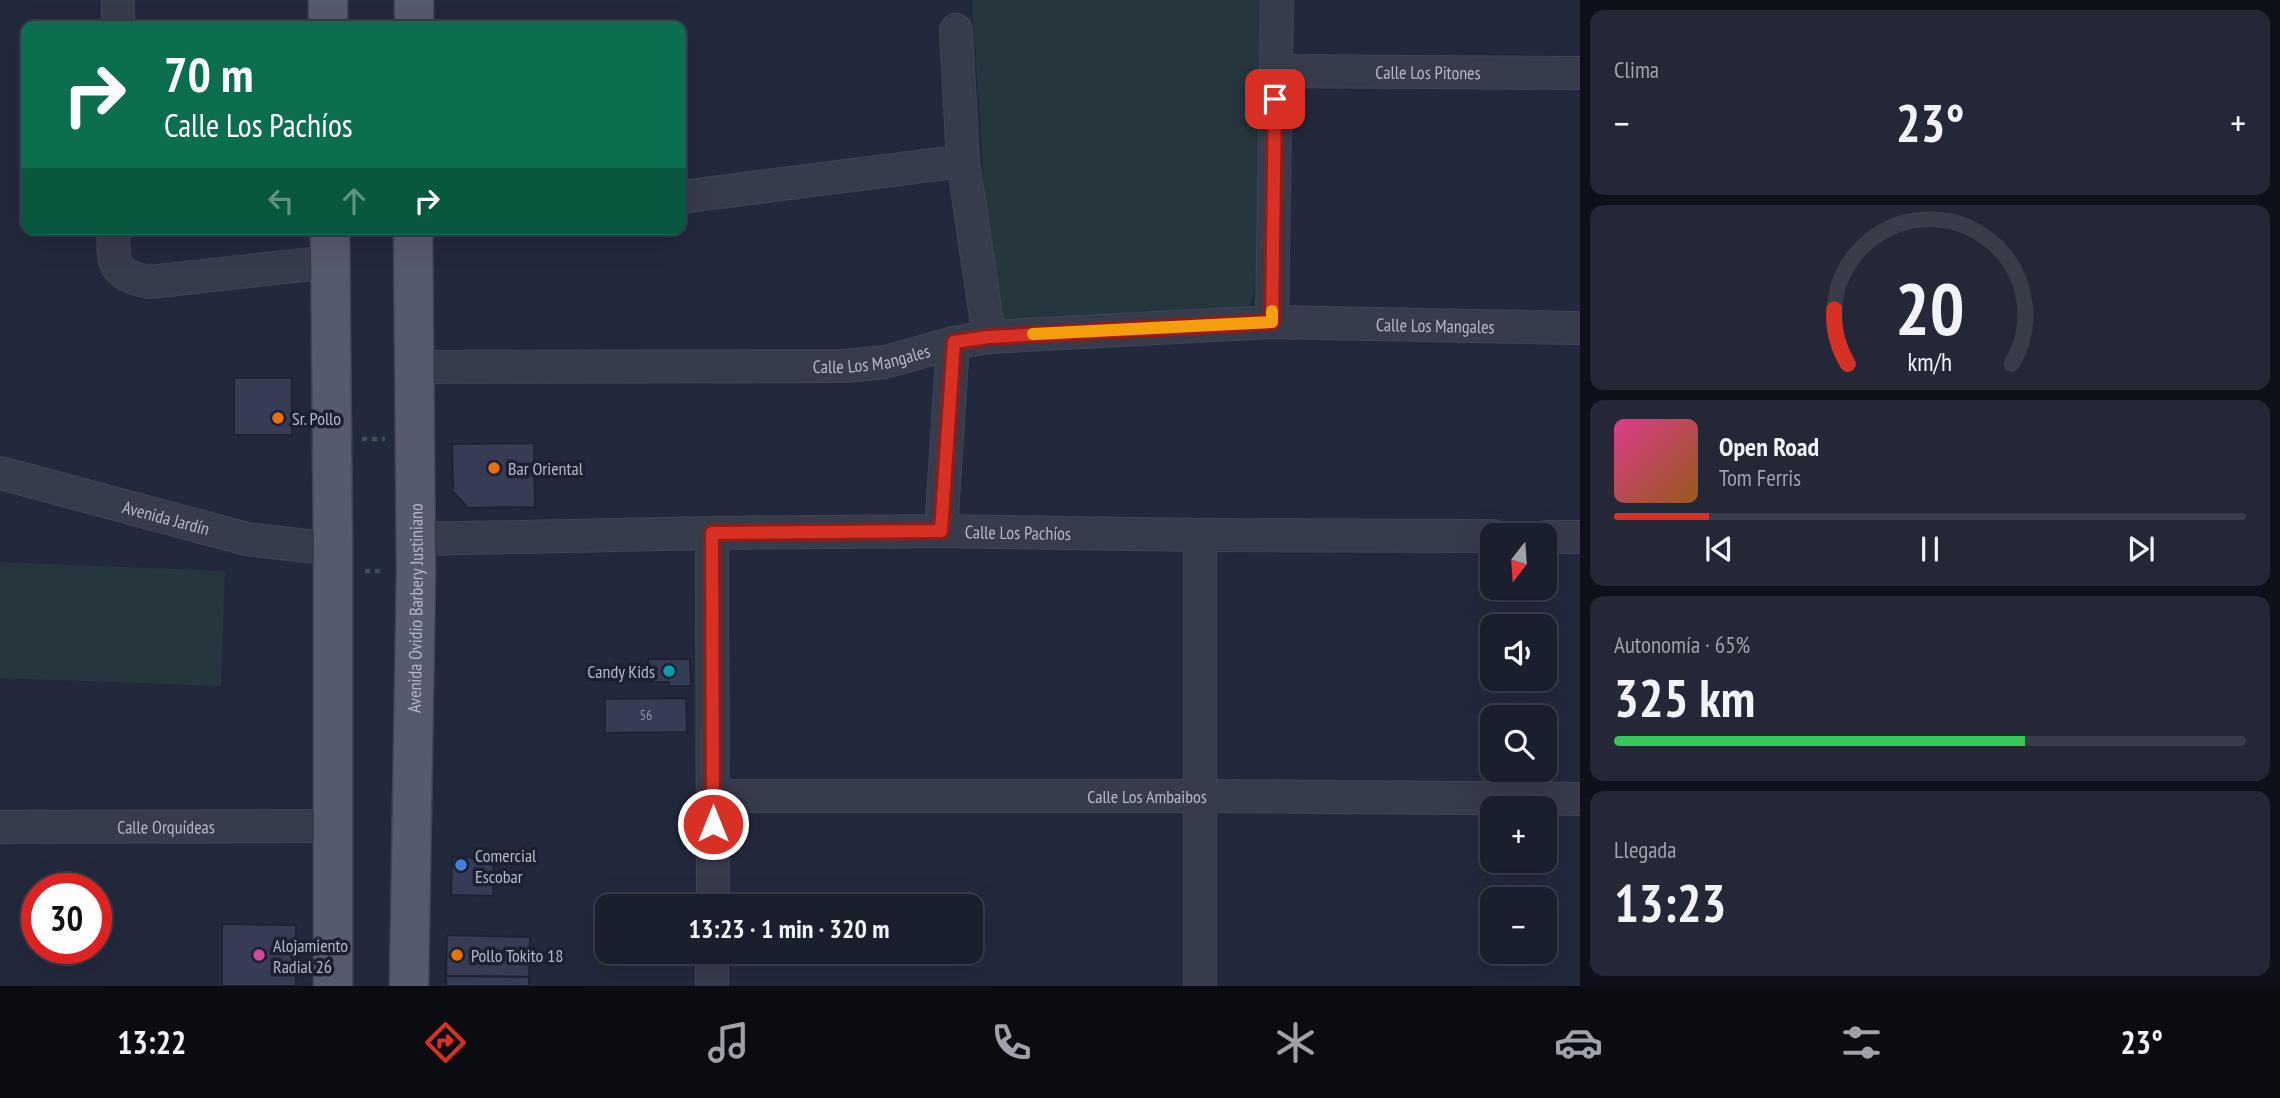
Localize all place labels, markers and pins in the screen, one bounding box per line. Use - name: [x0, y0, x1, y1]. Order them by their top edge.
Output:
- pin: [1245, 69, 1305, 129]
- place label: Sr. Pollo: [292, 407, 341, 430]
- marker: Sr. Pollo: [270, 410, 286, 426]
- place label: Bar Oriental: [508, 457, 584, 480]
- marker: Bar Oriental: [486, 460, 502, 476]
- place label: Candy Kids: [587, 660, 655, 683]
- marker: Candy Kids: [661, 663, 677, 679]
- place label: Comercial Escobar: [475, 844, 537, 888]
- marker: Comercial Escobar: [453, 857, 469, 873]
- place label: Alojamiento Radial 26: [273, 934, 348, 978]
- place label: Pollo Tokito 18: [471, 944, 563, 967]
- marker: Alojamiento Radial 26: [251, 947, 267, 963]
- marker: Pollo Tokito 18: [449, 947, 465, 963]

